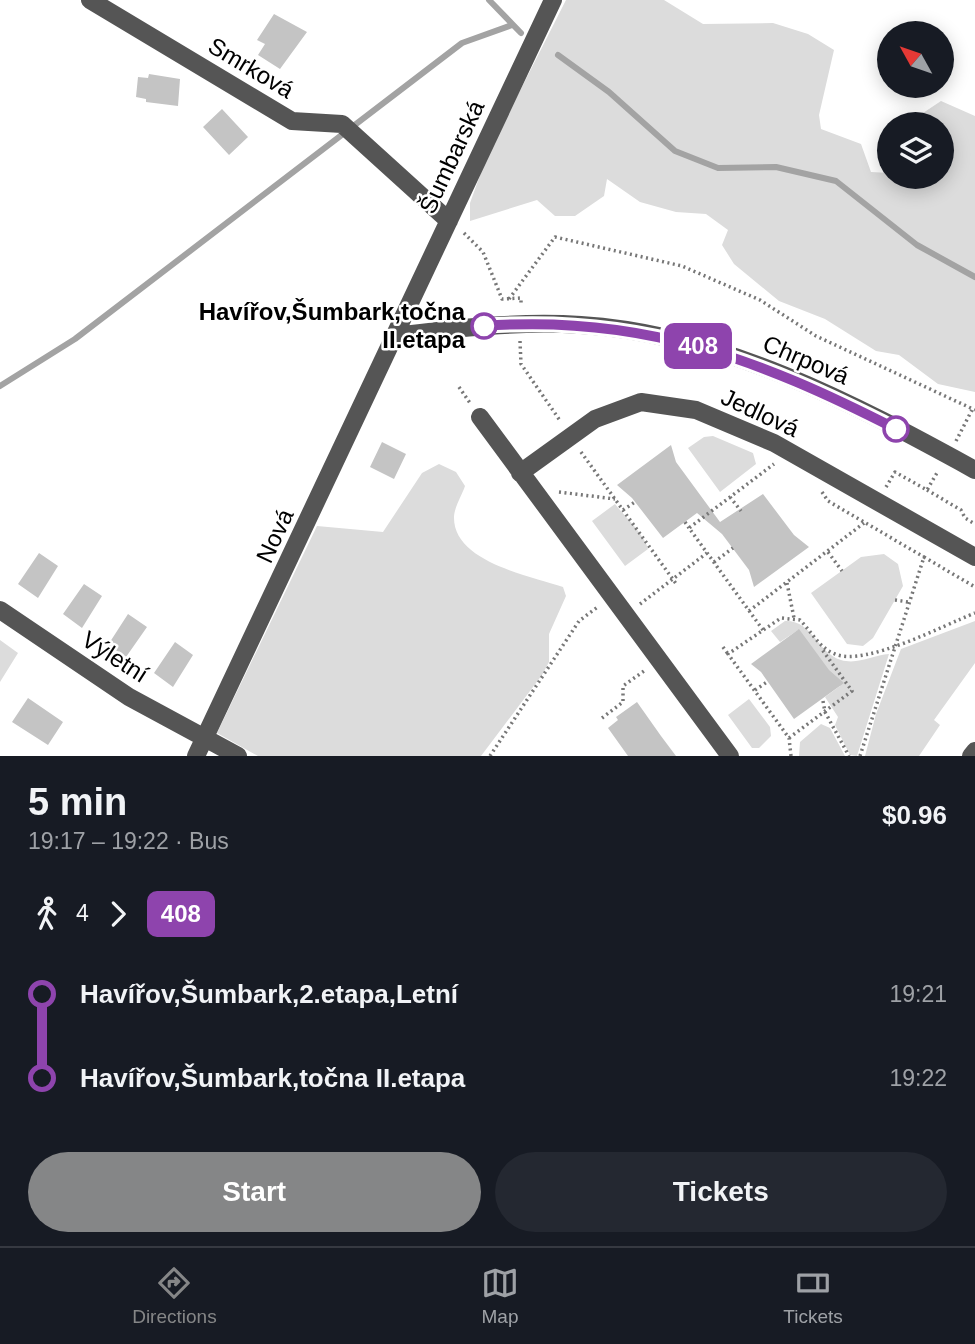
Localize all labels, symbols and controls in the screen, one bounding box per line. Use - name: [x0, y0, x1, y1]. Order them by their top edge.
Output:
- north arrow: [877, 21, 954, 98]
- map controls: [877, 21, 954, 189]
- street label: Smrková: [204, 32, 299, 104]
- street label: Šumbarská: [414, 95, 490, 218]
- button: layers: [877, 112, 954, 189]
- place label: Havířov,Šumbark,točna II.etapa: [199, 298, 466, 353]
- marker: Havířov,Šumbark,točna II.etapa: [471, 313, 497, 339]
- line badge: 408: [658, 323, 738, 369]
- street label: Chrpová: [759, 329, 854, 390]
- text: 408: [678, 332, 718, 359]
- street label: Jedlová: [717, 383, 804, 443]
- unlabelled marker: [883, 416, 909, 442]
- street label: Nová: [250, 504, 299, 567]
- street label: Výletní: [77, 625, 154, 688]
- text: 5 min: [28, 781, 127, 823]
- text: $0.96: [882, 800, 947, 830]
- text: 19:17 – 19:22 · Bus: [28, 828, 229, 854]
- icon: walk: [28, 895, 66, 933]
- icon: forward: [99, 895, 137, 933]
- text: 4: [76, 900, 89, 926]
- text: 408: [161, 900, 201, 927]
- text: Havířov,Šumbark,2.etapa,Letní: [80, 979, 458, 1009]
- text: 19:21: [889, 981, 947, 1007]
- text: Havířov,Šumbark,točna II.etapa: [80, 1063, 465, 1093]
- text: 19:22: [889, 1065, 947, 1091]
- button: Start: [28, 1152, 481, 1232]
- button: Tickets: [495, 1152, 947, 1232]
- tab: Directions: [132, 1264, 217, 1328]
- tab: Map: [481, 1264, 519, 1328]
- tab: Tickets: [783, 1264, 843, 1328]

